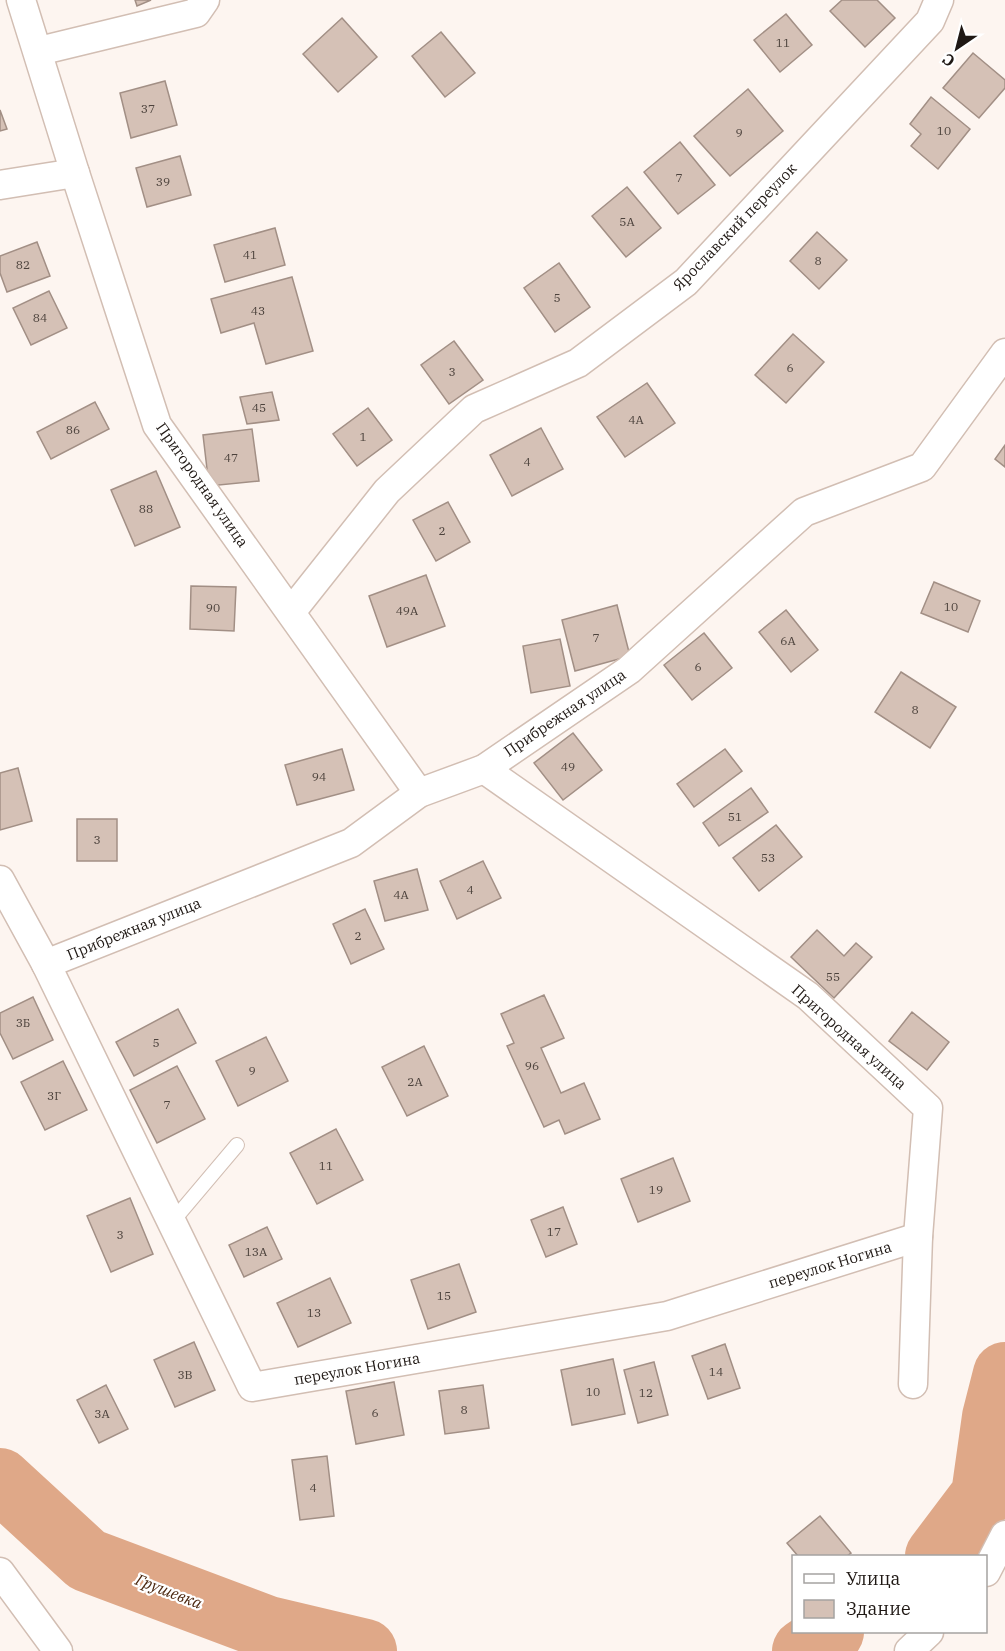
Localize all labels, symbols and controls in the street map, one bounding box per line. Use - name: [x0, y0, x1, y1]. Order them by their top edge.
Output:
- north arrow: [927, 18, 987, 78]
- house number: 11: [776, 35, 790, 50]
- text: С: [938, 49, 958, 72]
- house number: 37: [141, 101, 155, 116]
- house number: 10: [937, 123, 951, 138]
- house number: 9: [735, 125, 743, 140]
- street label: Ярославский переулок: [669, 159, 801, 294]
- house number: 7: [675, 170, 683, 185]
- house number: 39: [156, 174, 170, 189]
- house number: 5А: [619, 214, 635, 229]
- house number: 41: [243, 247, 257, 262]
- house number: 8: [814, 253, 822, 268]
- house number: 82: [16, 257, 30, 272]
- house number: 5: [553, 290, 561, 305]
- house number: 43: [251, 303, 265, 318]
- house number: 84: [33, 310, 47, 325]
- house number: 6: [786, 360, 794, 375]
- house number: 3: [448, 364, 456, 379]
- house number: 45: [252, 400, 266, 415]
- house number: 4А: [628, 412, 644, 427]
- street label: Пригородная улица: [152, 419, 253, 551]
- house number: 86: [66, 422, 80, 437]
- house number: 1: [359, 429, 367, 444]
- house number: 47: [224, 450, 238, 465]
- house number: 4: [523, 454, 531, 469]
- house number: 88: [139, 501, 153, 516]
- house number: 2: [438, 523, 446, 538]
- house number: 10: [944, 599, 958, 614]
- house number: 90: [206, 600, 220, 615]
- house number: 49А: [396, 603, 419, 618]
- house number: 7: [592, 630, 600, 645]
- house number: 6А: [780, 633, 796, 648]
- house number: 6: [694, 659, 702, 674]
- street label: Прибрежная улица: [500, 665, 629, 760]
- house number: 8: [911, 702, 919, 717]
- house number: 49: [561, 759, 575, 774]
- house number: 94: [312, 769, 326, 784]
- house number: 51: [728, 809, 742, 824]
- house number: 3: [93, 832, 101, 847]
- house number: 53: [761, 850, 775, 865]
- house number: 4: [466, 882, 474, 897]
- house number: 4А: [393, 887, 409, 902]
- street label: Прибрежная улица: [64, 893, 204, 964]
- house number: 2: [354, 928, 362, 943]
- house number: 55: [826, 969, 840, 984]
- street label: Пригородная улица: [788, 980, 911, 1093]
- house number: 3Б: [16, 1015, 30, 1030]
- house number: 5: [152, 1035, 160, 1050]
- house number: 96: [525, 1058, 539, 1073]
- house number: 9: [248, 1063, 256, 1078]
- house number: 2А: [407, 1074, 423, 1089]
- house number: 3Г: [47, 1088, 61, 1103]
- house number: 7: [163, 1097, 171, 1112]
- house number: 11: [319, 1158, 333, 1173]
- house number: 19: [649, 1182, 663, 1197]
- house number: 17: [547, 1224, 561, 1239]
- house number: 3: [116, 1227, 124, 1242]
- street label: переулок Ногина: [766, 1237, 894, 1292]
- house number: 13А: [245, 1244, 268, 1259]
- house number: 15: [437, 1288, 451, 1303]
- house number: 13: [307, 1305, 321, 1320]
- street label: переулок Ногина: [292, 1348, 422, 1389]
- house number: 14: [709, 1364, 723, 1379]
- house number: 3В: [177, 1367, 193, 1382]
- house number: 10: [586, 1384, 600, 1399]
- house number: 12: [639, 1385, 653, 1400]
- house number: 8: [460, 1402, 468, 1417]
- house number: 6: [371, 1405, 379, 1420]
- house number: 3А: [94, 1406, 110, 1421]
- house number: 4: [309, 1480, 317, 1495]
- legend: [792, 1555, 987, 1633]
- text: Улица: [846, 1567, 901, 1590]
- water label: Грушевка: [132, 1569, 205, 1613]
- text: Здание: [846, 1597, 911, 1620]

